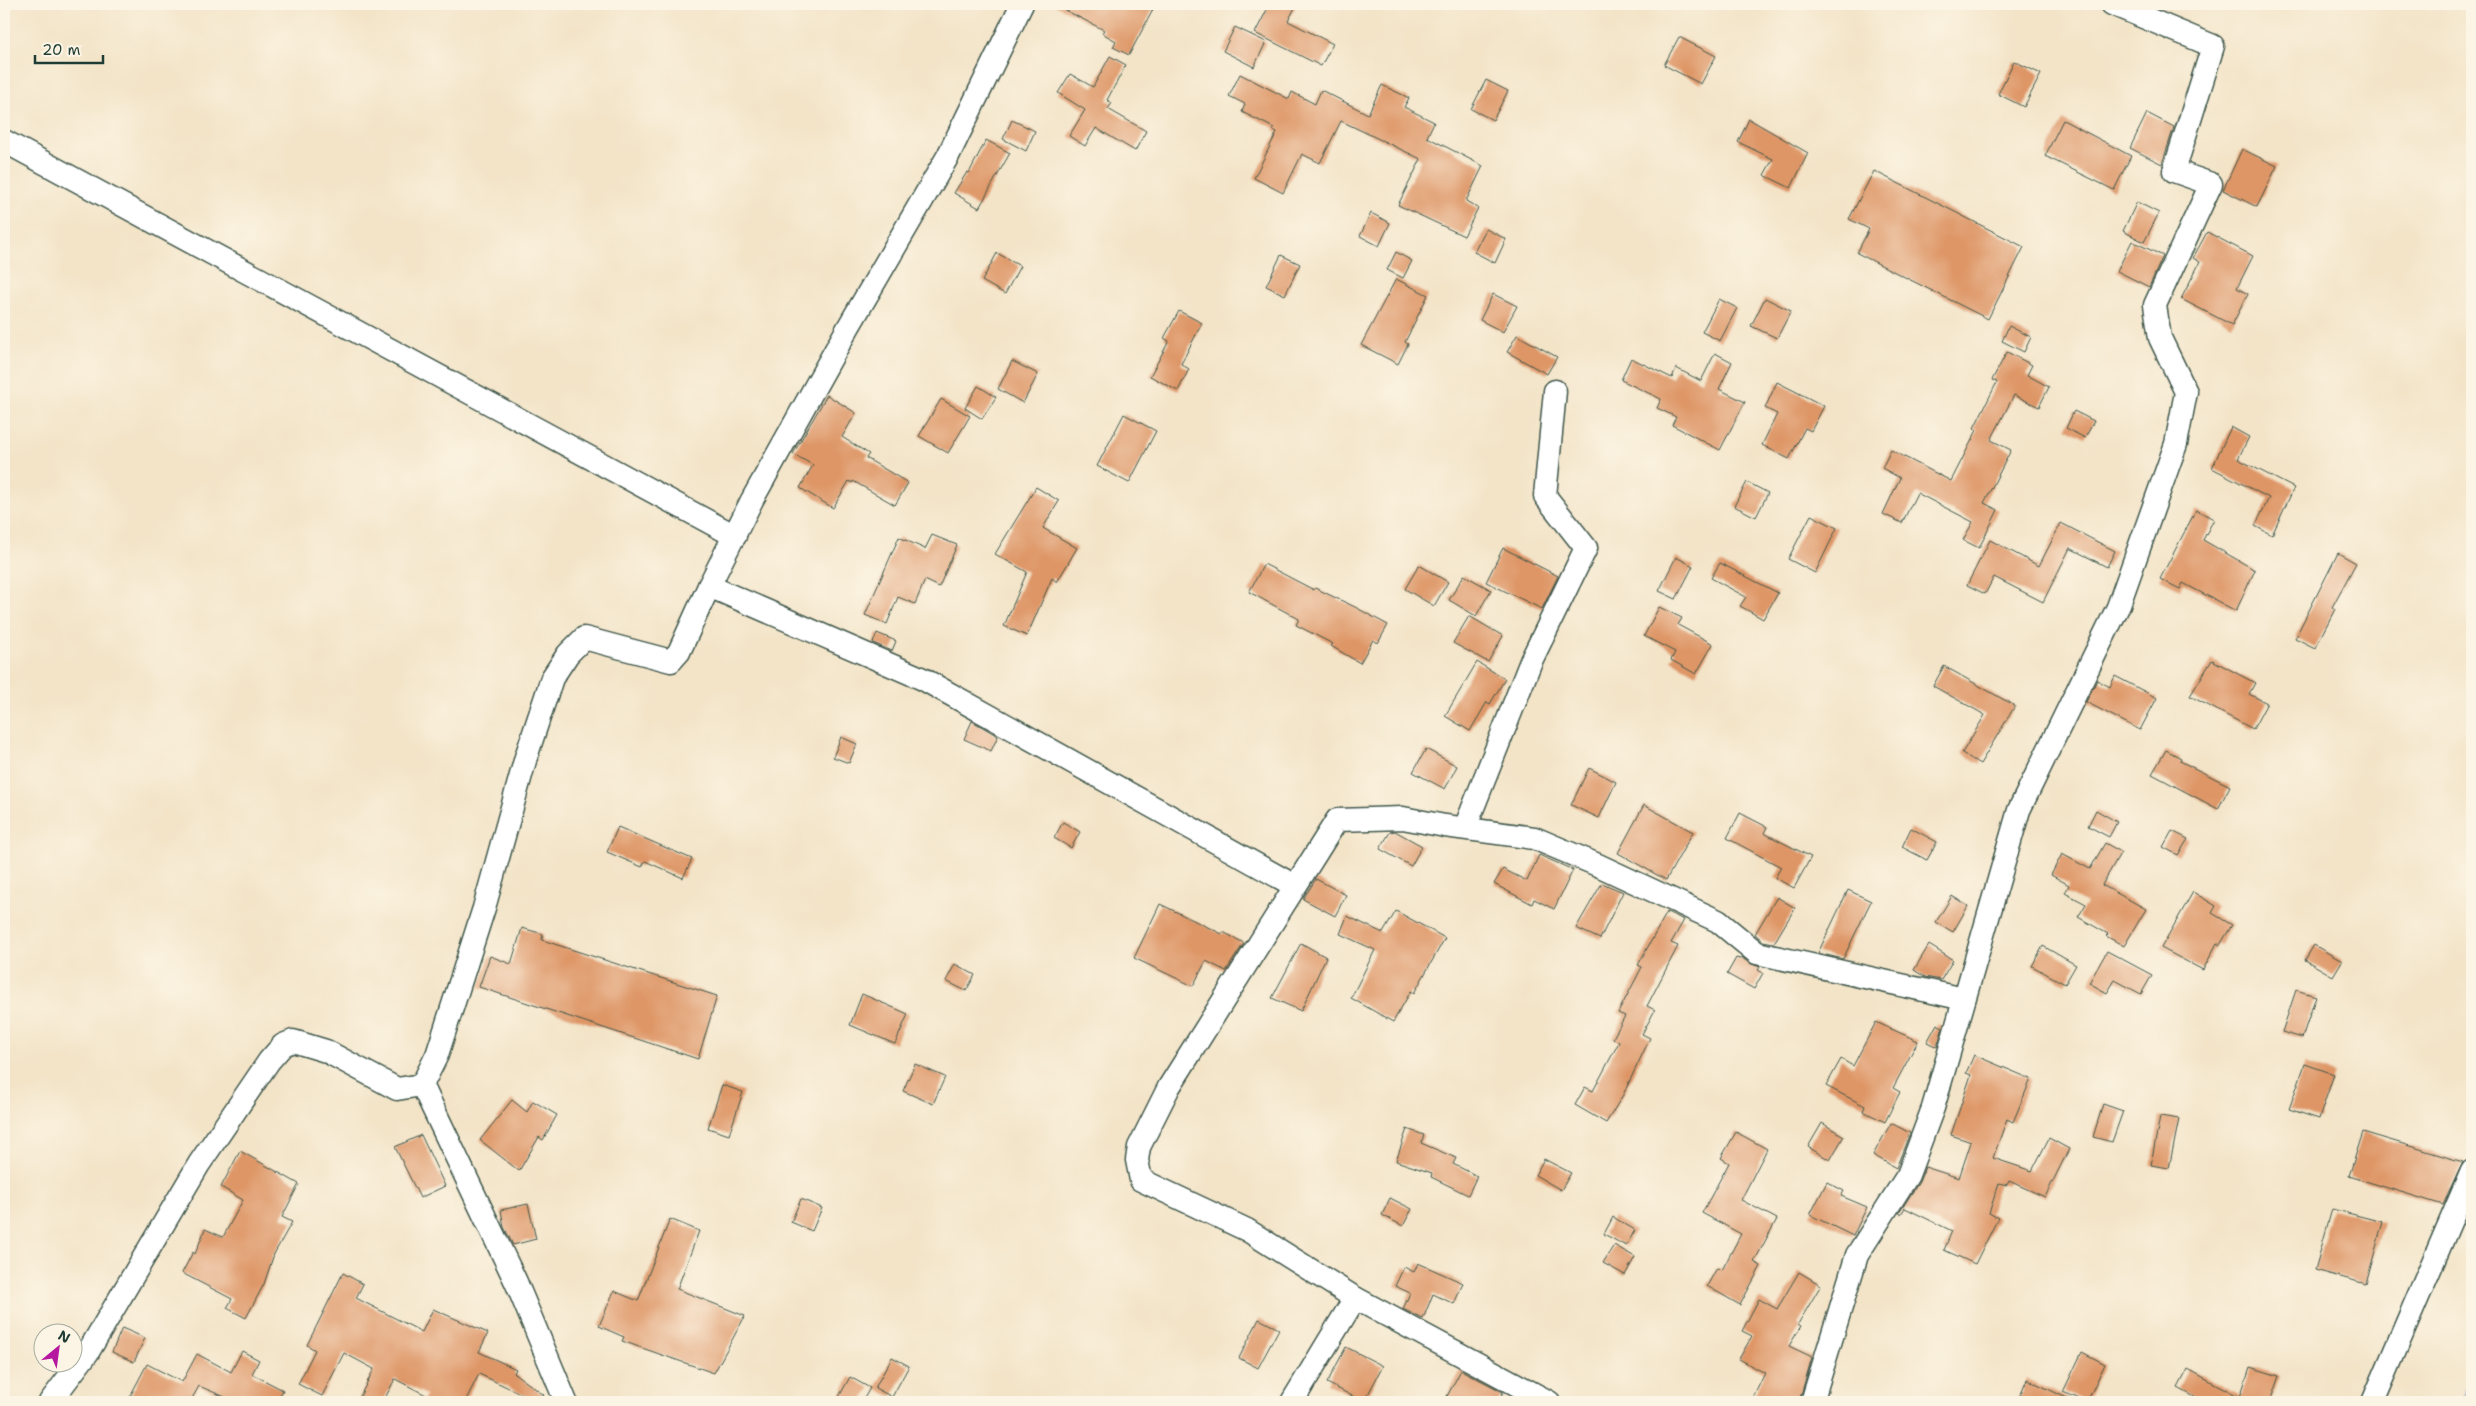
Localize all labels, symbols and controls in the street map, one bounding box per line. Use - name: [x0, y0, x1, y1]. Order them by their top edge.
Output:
- scale bar: [35, 32, 102, 64]
- text: 20 m: [42, 40, 81, 60]
- north arrow: [32, 1324, 82, 1374]
- text: N: [55, 1326, 74, 1347]

